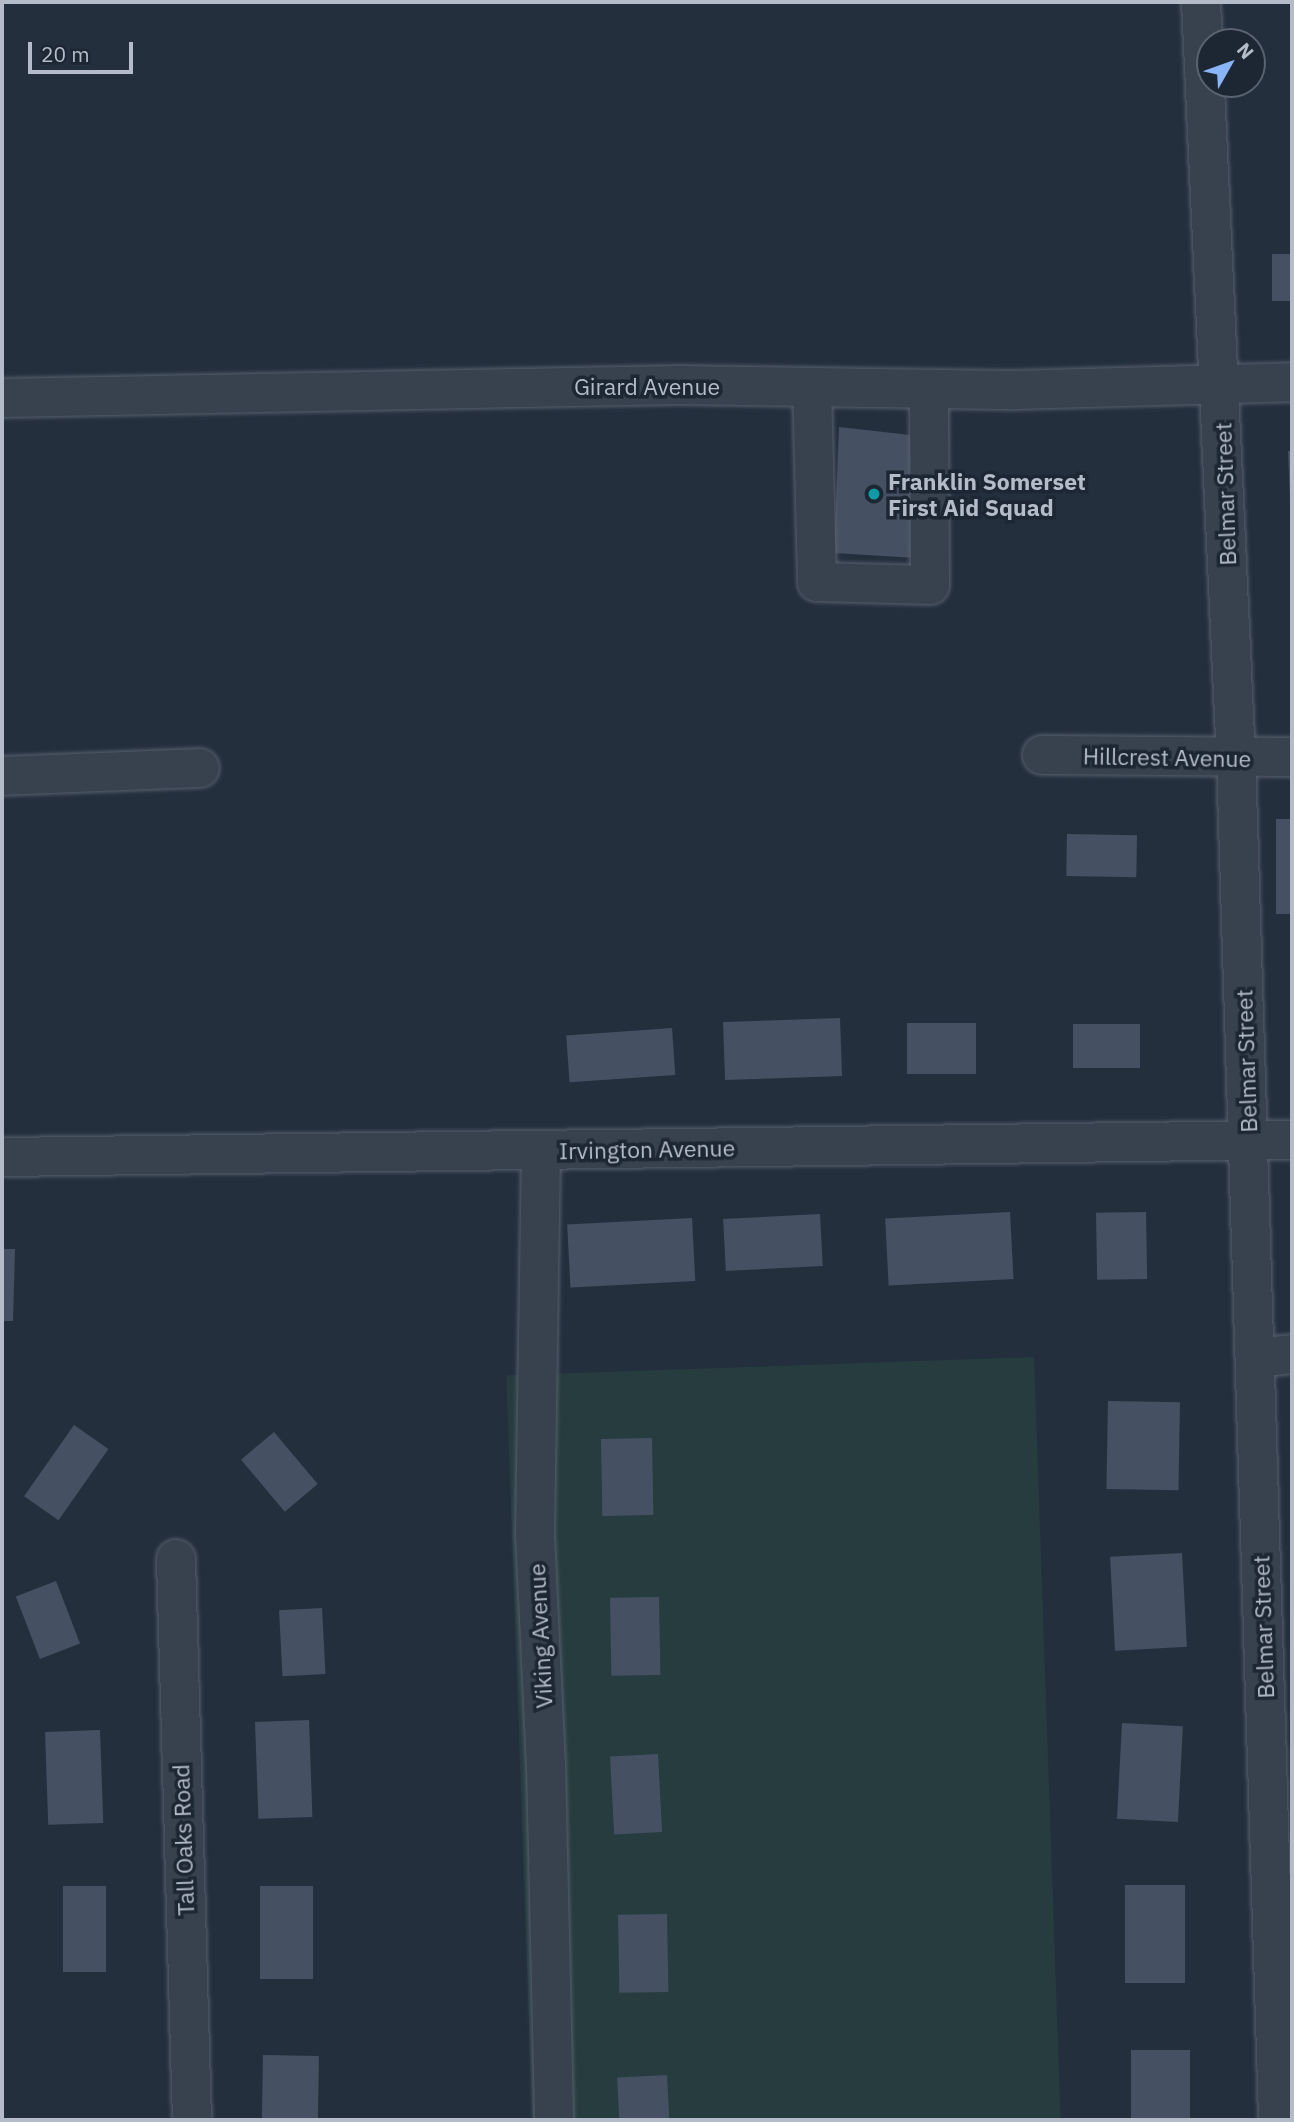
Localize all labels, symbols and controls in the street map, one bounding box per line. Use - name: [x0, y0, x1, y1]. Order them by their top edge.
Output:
- scale bar: [32, 28, 136, 72]
- north arrow: [1196, 28, 1266, 98]
- text: N: [1232, 38, 1259, 64]
- text: 20 m: [41, 40, 90, 68]
- street label: Girard Avenue: [574, 372, 720, 400]
- street label: Belmar Street: [1209, 422, 1241, 566]
- place label: Franklin Somerset First Aid Squad: [888, 467, 1086, 521]
- marker: Franklin Somerset First Aid Squad: [866, 486, 882, 502]
- street label: Hillcrest Avenue: [1083, 742, 1251, 772]
- street label: Belmar Street: [1230, 989, 1262, 1133]
- street label: Irvington Avenue: [559, 1134, 735, 1164]
- street label: Belmar Street: [1247, 1555, 1279, 1699]
- street label: Viking Avenue: [522, 1563, 558, 1709]
- street label: Tall Oaks Road: [167, 1764, 199, 1916]

